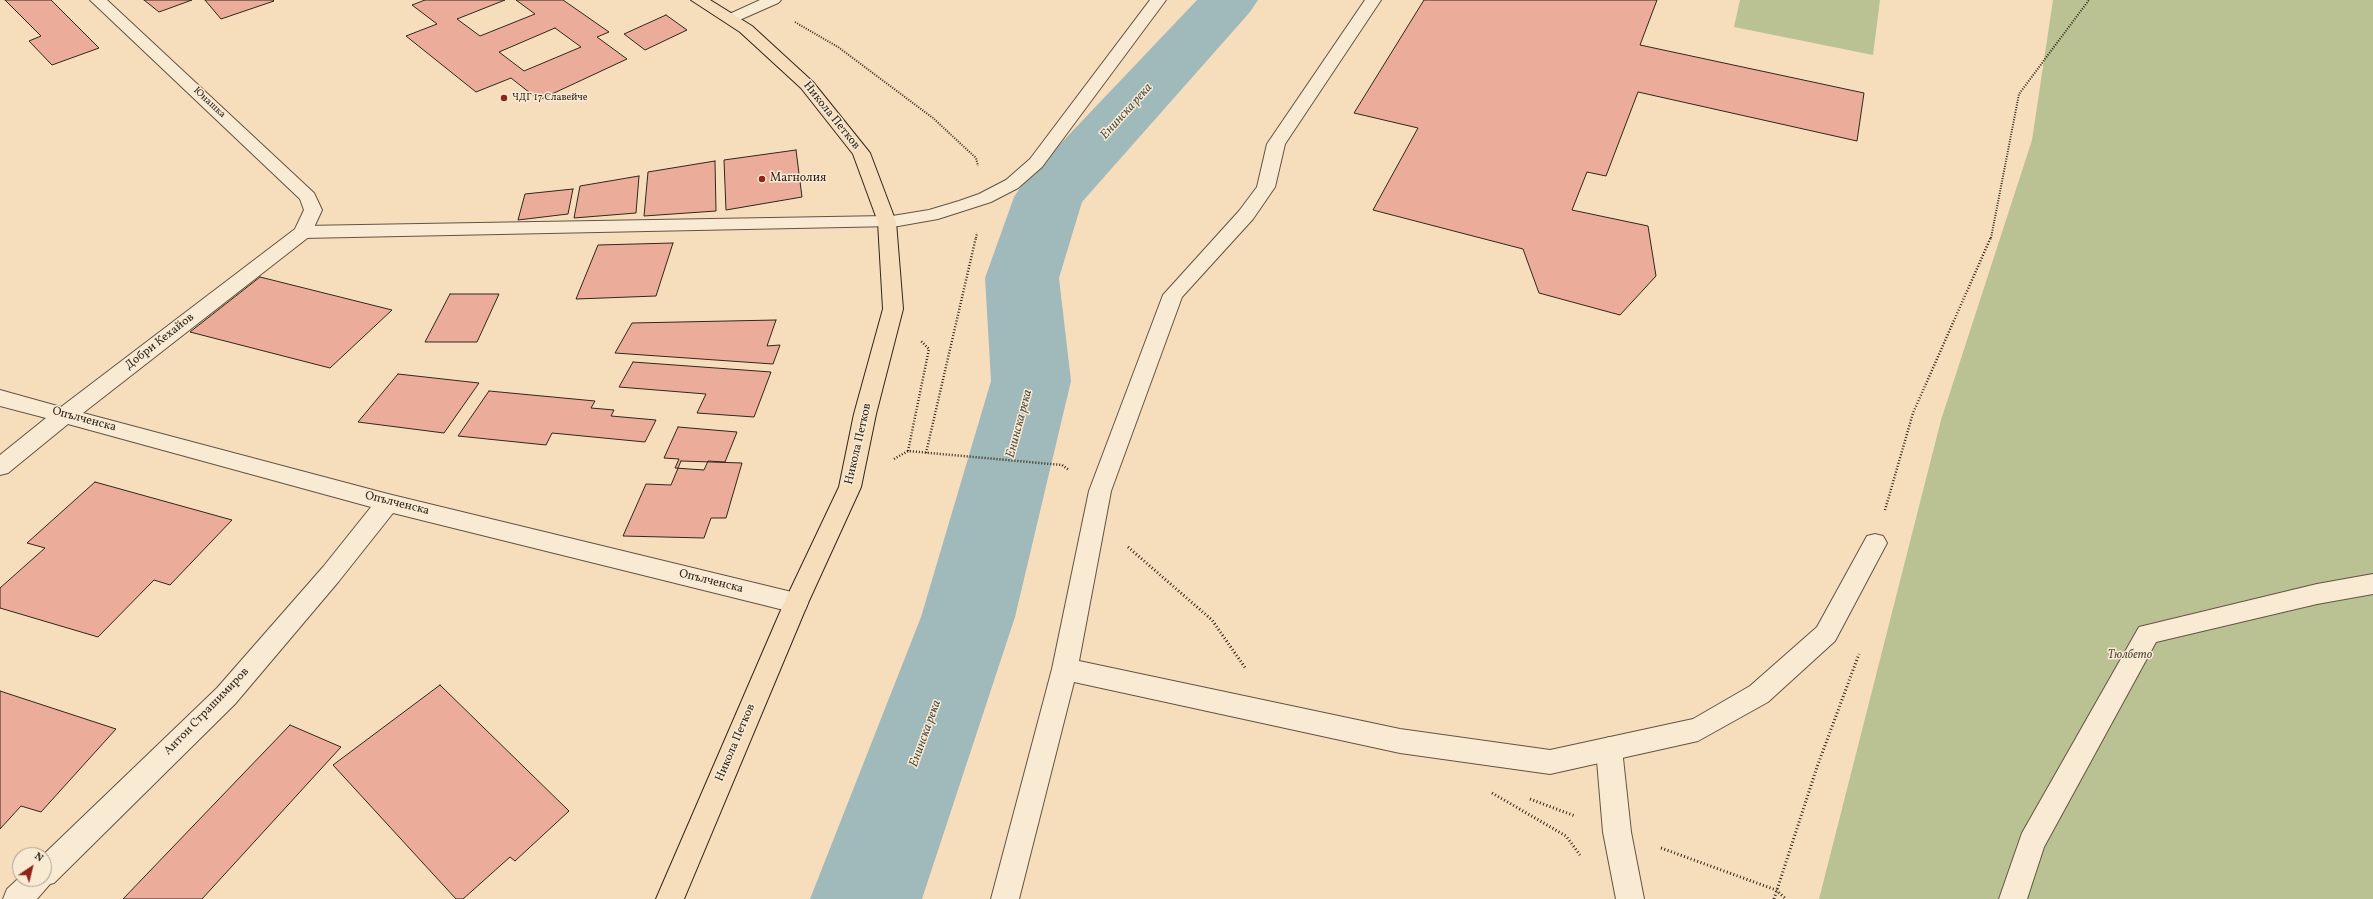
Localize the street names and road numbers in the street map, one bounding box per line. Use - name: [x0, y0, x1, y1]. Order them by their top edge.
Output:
- street label: Никола Петков: [799, 79, 863, 153]
- street label: Юнашка: [190, 85, 228, 121]
- street label: Добри Кехайов: [123, 311, 197, 373]
- street label: Никола Петков: [843, 402, 875, 486]
- street label: Опълченска: [50, 405, 118, 435]
- street label: Опълченска: [363, 489, 431, 519]
- street label: Опълченска: [677, 567, 745, 597]
- street label: Антон Страшимиров: [161, 665, 253, 759]
- street label: Никола Петков: [713, 702, 759, 784]

